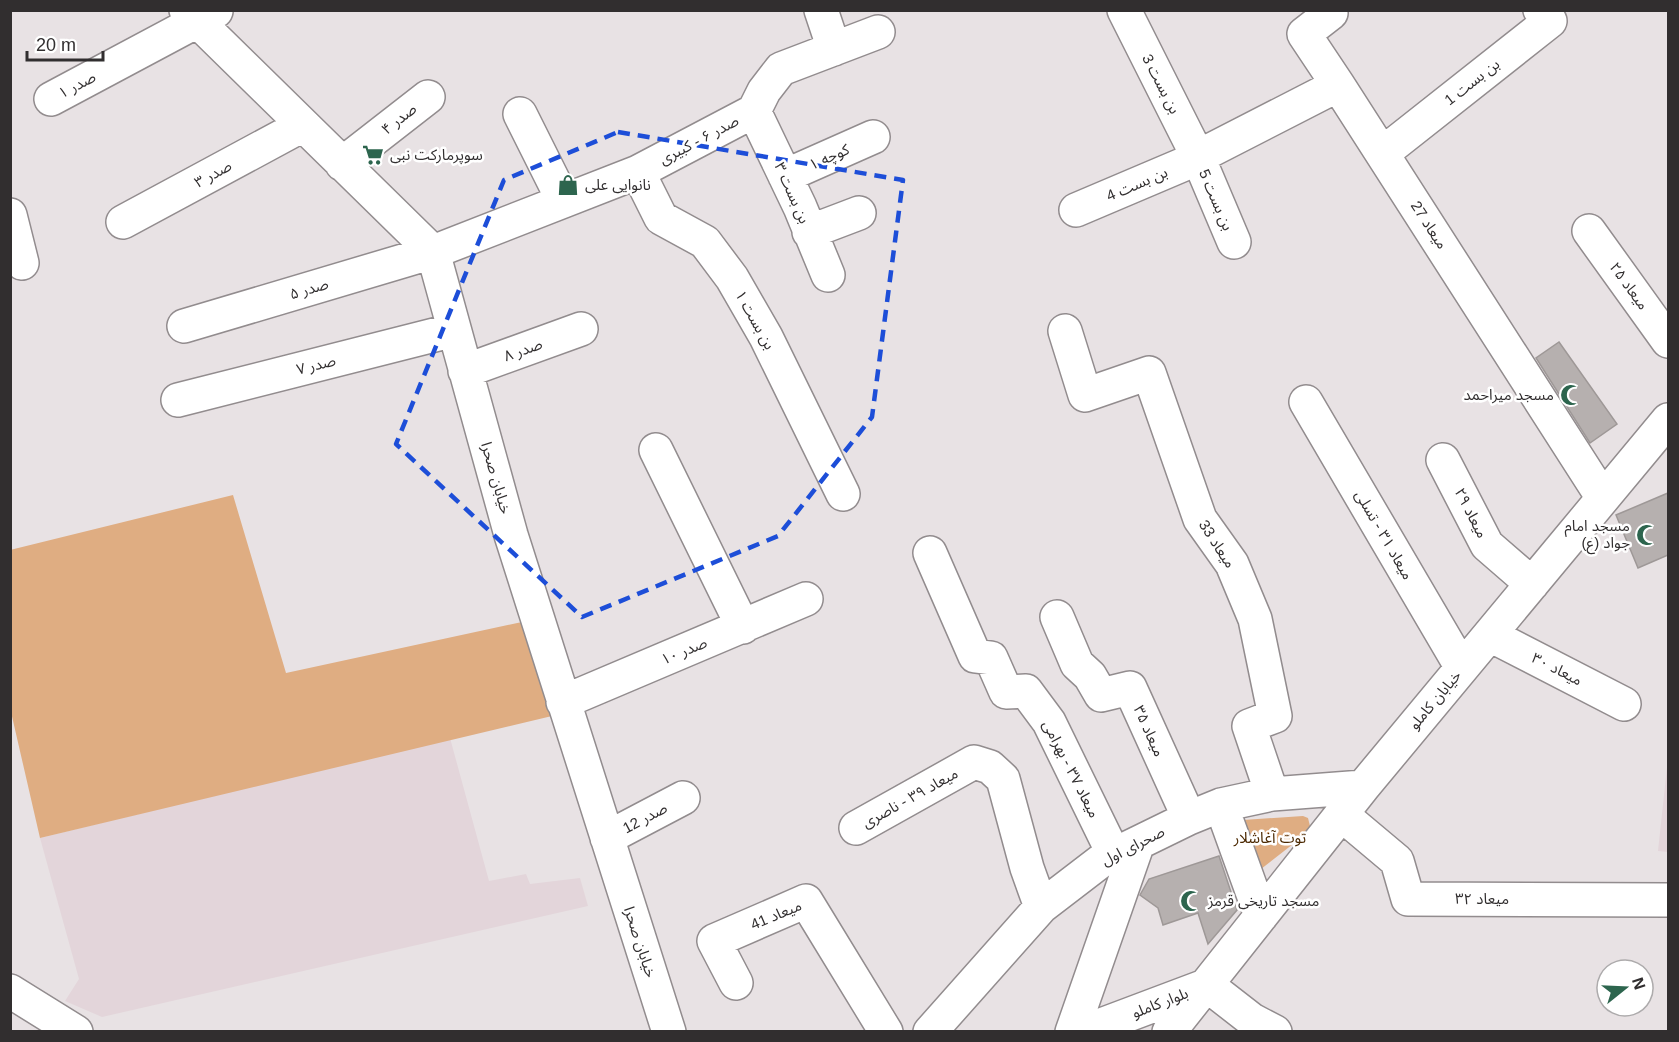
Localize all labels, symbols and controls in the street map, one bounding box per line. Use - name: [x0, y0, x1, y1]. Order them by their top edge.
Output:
- scale bar: [27, 24, 104, 62]
- text: 20 m: [36, 35, 76, 55]
- street label: بن بست 3: [1138, 51, 1184, 117]
- street label: بن بست 1: [1441, 55, 1503, 109]
- street label: صدر ۱: [55, 68, 99, 102]
- street label: صدر ۴: [378, 100, 420, 138]
- street label: صدر ۶ - کبیری: [656, 112, 742, 168]
- street label: کوچه ۱: [806, 140, 853, 175]
- supermarket icon: سوپرمارکت نبی: [361, 143, 385, 167]
- place label: سوپرمارکت نبی: [390, 146, 483, 165]
- street label: صدر ۳: [191, 156, 235, 192]
- street label: بن بست ۳: [771, 160, 813, 226]
- street label: بن بست 4: [1104, 163, 1170, 205]
- street label: بن بست 5: [1195, 167, 1237, 233]
- shop icon: نانوایی علی: [556, 173, 580, 197]
- place label: نانوایی علی: [585, 176, 651, 194]
- street label: میعاد 27: [1408, 198, 1451, 252]
- street label: میعاد ۲۵: [1607, 259, 1652, 313]
- street label: صدر ۵: [287, 275, 331, 303]
- street label: بن بست ۱: [731, 287, 779, 353]
- street label: صدر ۸: [501, 335, 545, 365]
- street label: صدر ۷: [295, 351, 337, 379]
- mosque icon: مسجد میراحمد: [1559, 383, 1583, 407]
- place label: مسجد میراحمد: [1464, 386, 1554, 404]
- street label: خیابان صحرا: [477, 440, 515, 516]
- street label: میعاد ۲۹: [1452, 485, 1491, 541]
- street label: میعاد ۳۱ - تسلی: [1351, 487, 1417, 583]
- street label: میعاد 33: [1196, 517, 1239, 571]
- place label: مسجد امام جواد (ع): [1565, 517, 1630, 555]
- mosque icon: مسجد امام جواد (ع): [1635, 523, 1659, 547]
- street label: صدر ۱۰: [658, 633, 710, 669]
- street label: میعاد ۳۰: [1529, 649, 1585, 688]
- street label: خیابان کاملو: [1405, 667, 1465, 733]
- street label: میعاد ۳۵: [1131, 703, 1168, 759]
- street label: میعاد ۳۷ - بهرامی: [1039, 717, 1103, 821]
- street label: میعاد ۳۹ - ناصری: [859, 764, 961, 832]
- street label: صدر 12: [620, 799, 670, 837]
- street label: صحرای اول: [1098, 822, 1168, 870]
- park label: توت آغاشلار: [1233, 829, 1306, 847]
- mosque icon: مسجد تاریخی قرمز: [1179, 889, 1203, 913]
- street label: میعاد ۳۲: [1455, 890, 1509, 907]
- place label: مسجد تاریخی قرمز: [1207, 892, 1319, 910]
- street label: میعاد 41: [748, 896, 804, 933]
- street label: خیابان صحرا: [620, 904, 660, 980]
- north arrow: [1595, 958, 1655, 1018]
- text: N: [1629, 975, 1649, 992]
- street label: بلوار کاملو: [1129, 984, 1191, 1022]

